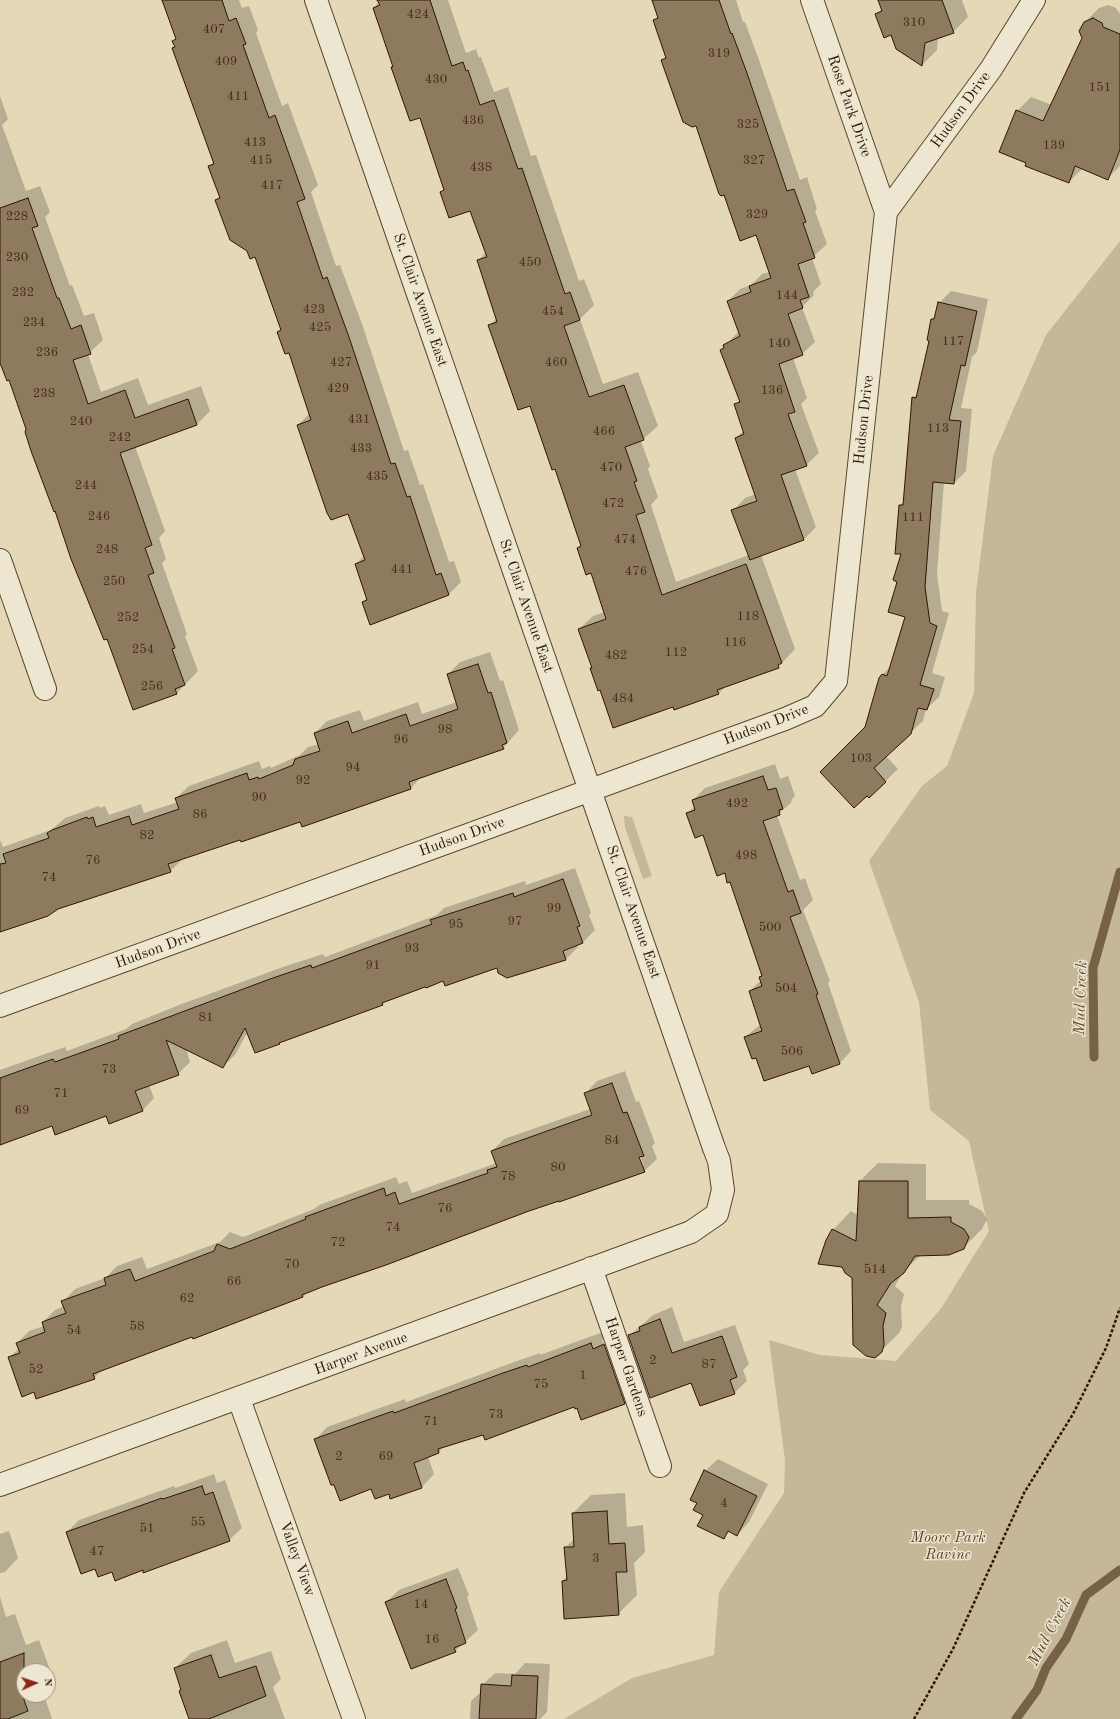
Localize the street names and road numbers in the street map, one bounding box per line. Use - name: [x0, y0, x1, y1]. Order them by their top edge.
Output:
- street label: Rose Park Drive: [823, 53, 875, 159]
- street label: Hudson Drive: [927, 68, 995, 152]
- street label: St. Clair Avenue East: [389, 231, 451, 369]
- street label: Hudson Drive: [850, 374, 878, 466]
- street label: St. Clair Avenue East: [495, 537, 557, 675]
- street label: Hudson Drive: [721, 700, 811, 750]
- street label: Hudson Drive: [417, 813, 507, 861]
- street label: St. Clair Avenue East: [602, 843, 664, 981]
- street label: Hudson Drive: [113, 925, 203, 973]
- street label: Harper Gardens: [601, 1315, 651, 1419]
- street label: Harper Avenue: [312, 1329, 410, 1379]
- street label: Valley View: [275, 1519, 319, 1599]

